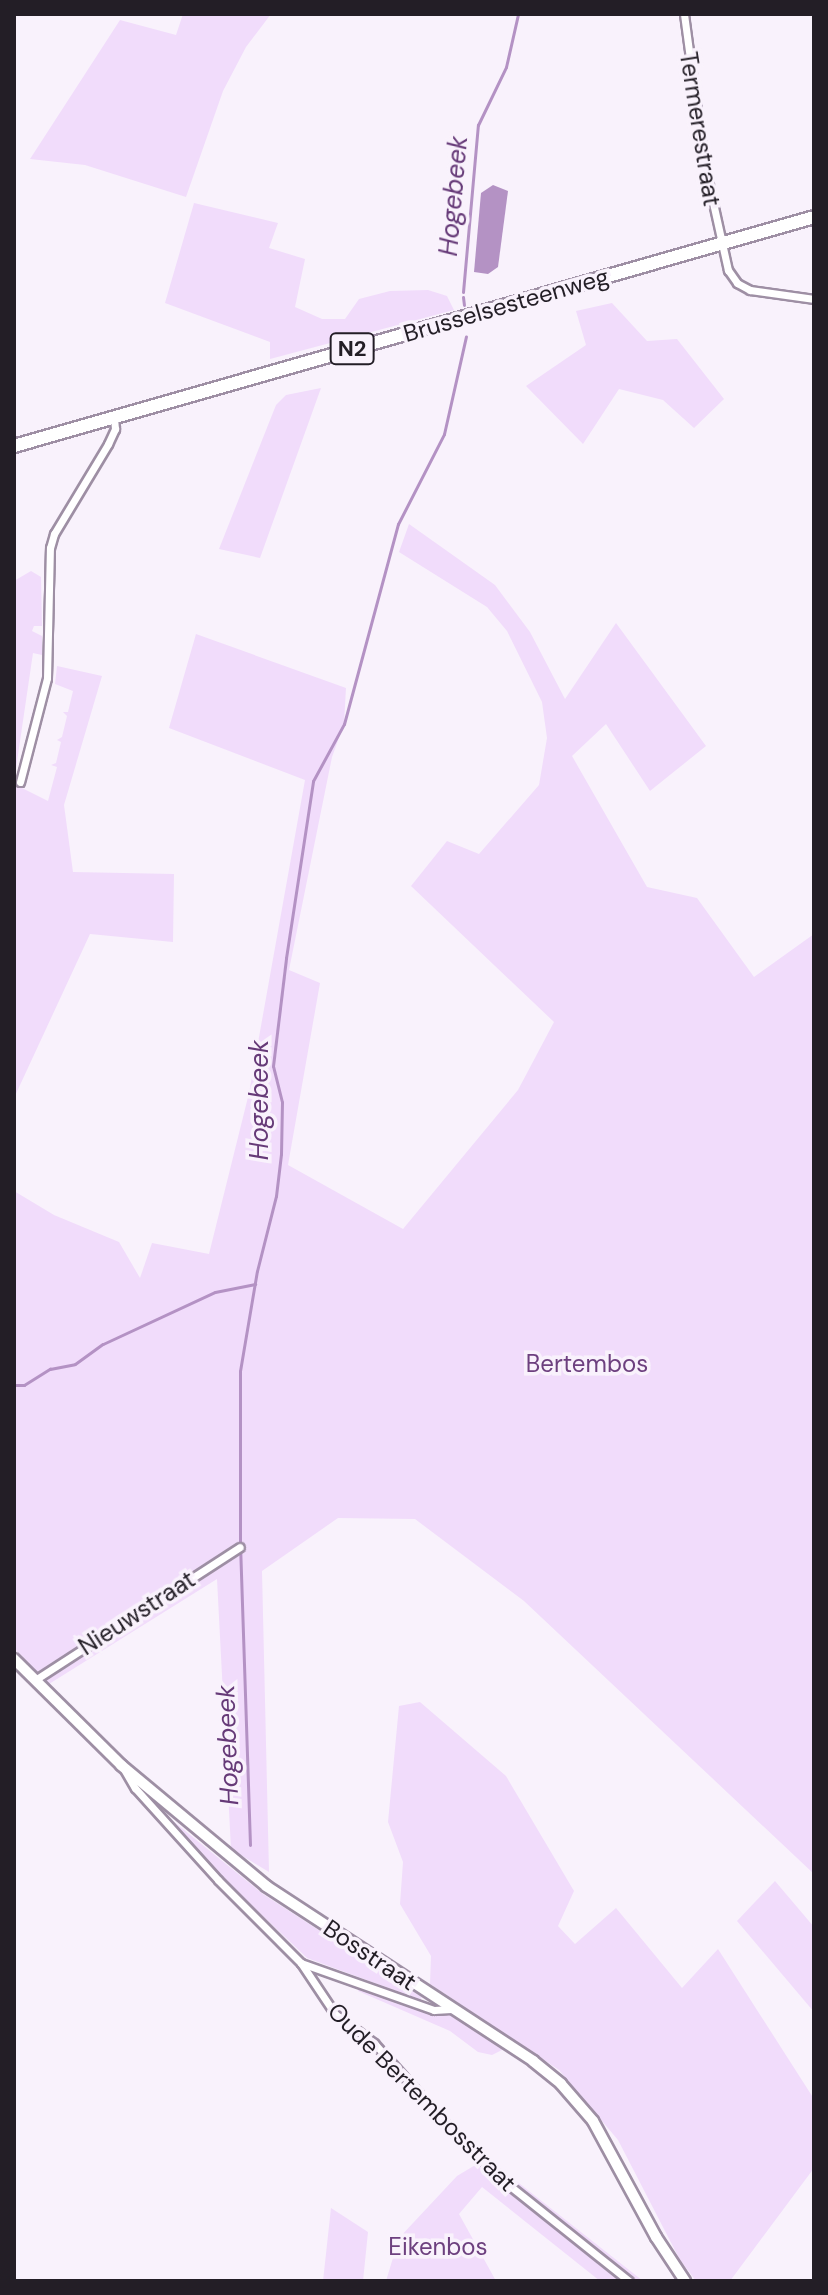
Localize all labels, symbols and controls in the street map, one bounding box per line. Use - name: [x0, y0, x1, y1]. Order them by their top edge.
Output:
- street label: Termerestraat: [674, 50, 726, 208]
- water label: Hogebeek: [433, 135, 475, 257]
- street label: Brusselsesteenweg: [400, 262, 612, 348]
- road number: N2: [328, 331, 376, 367]
- water label: Hogebeek: [244, 1040, 276, 1160]
- park label: Bertembos: [526, 1350, 648, 1378]
- street label: Nieuwstraat: [73, 1565, 201, 1661]
- water label: Hogebeek: [210, 1684, 246, 1806]
- street label: Bosstraat: [318, 1913, 422, 1997]
- street label: Oude Bertembosstraat: [322, 1997, 522, 2197]
- park label: Eikenbos: [388, 2233, 488, 2261]

